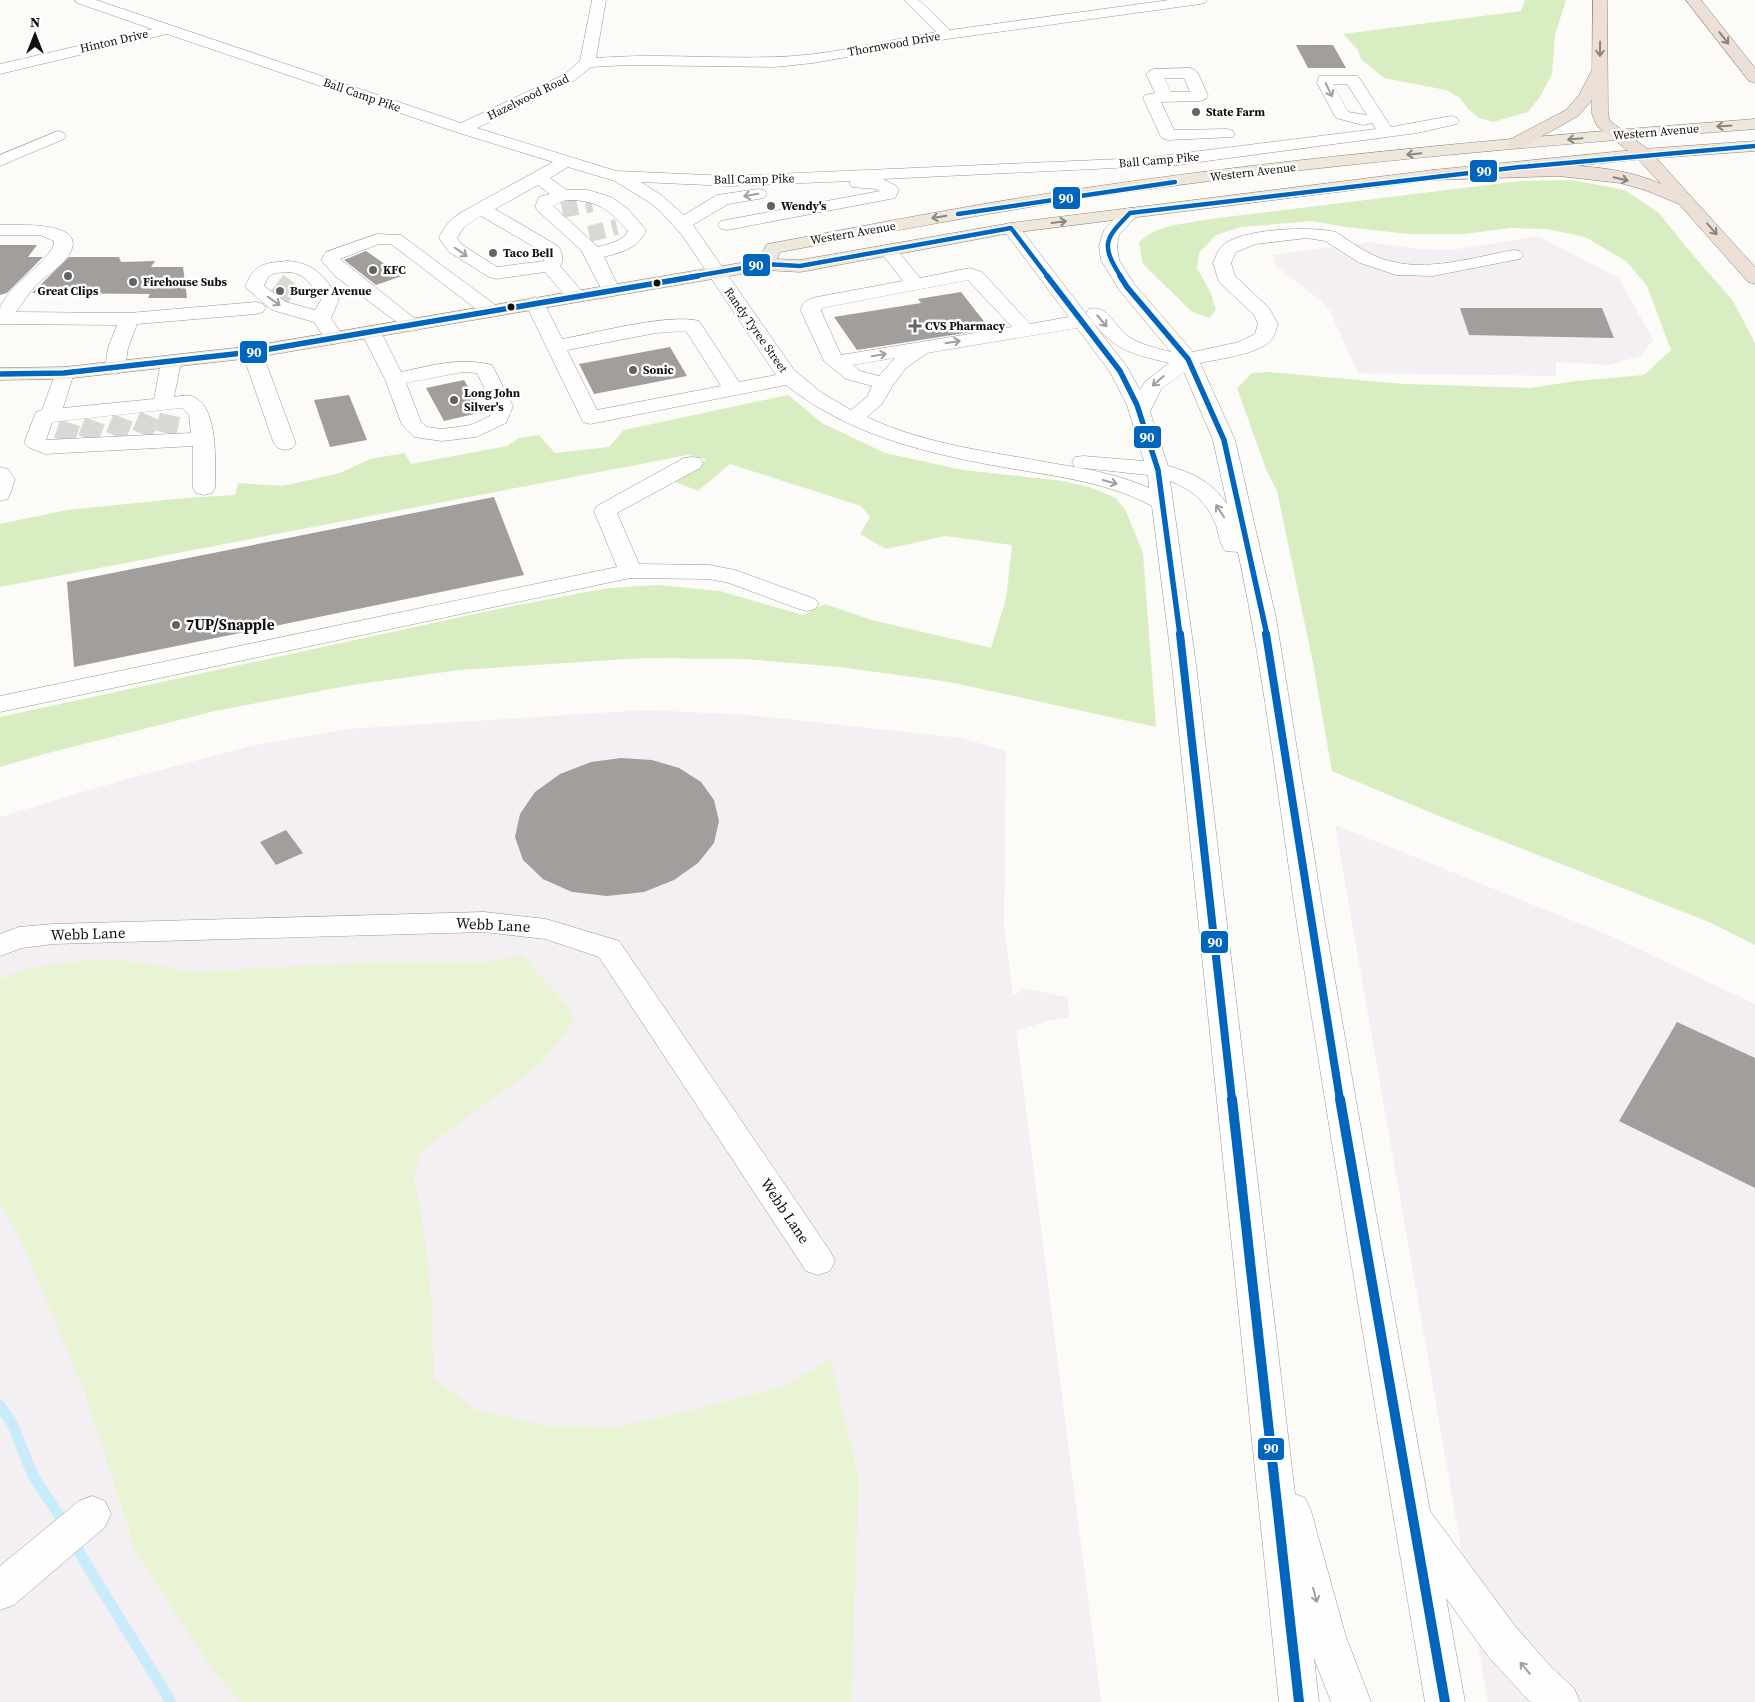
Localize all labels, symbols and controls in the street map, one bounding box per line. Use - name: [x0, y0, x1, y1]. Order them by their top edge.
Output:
- north arrow: [10, 10, 60, 60]
- text: N: [30, 12, 40, 32]
- street label: Hinton Drive: [78, 25, 150, 57]
- street label: Thornwood Drive: [846, 28, 942, 60]
- one-way arrow: [1718, 31, 1729, 44]
- one-way arrow: [1595, 40, 1604, 56]
- street label: Hazelwood Road: [484, 70, 572, 124]
- street label: Ball Camp Pike: [321, 74, 403, 116]
- one-way arrow: [1324, 82, 1334, 97]
- place label: State Farm: [1206, 104, 1265, 120]
- marker: State Farm: [1190, 106, 1202, 118]
- street label: Western Avenue: [1612, 120, 1700, 144]
- one-way arrow: [1717, 122, 1733, 131]
- one-way arrow: [1568, 134, 1584, 144]
- street label: Ball Camp Pike: [1118, 149, 1200, 171]
- one-way arrow: [1406, 149, 1422, 159]
- street label: Western Avenue: [1209, 159, 1297, 185]
- line badge: 90: [1469, 159, 1498, 183]
- text: 90: [1476, 161, 1492, 181]
- street label: Ball Camp Pike: [713, 170, 795, 188]
- one-way arrow: [1612, 175, 1628, 184]
- line badge: 90: [1052, 186, 1081, 210]
- text: 90: [1058, 188, 1074, 208]
- one-way arrow: [743, 190, 759, 200]
- place label: Wendy's: [781, 198, 827, 214]
- marker: Wendy's: [765, 200, 777, 212]
- one-way arrow: [932, 213, 948, 223]
- one-way arrow: [1051, 217, 1067, 227]
- street label: Western Avenue: [809, 218, 897, 248]
- one-way arrow: [1706, 222, 1717, 235]
- place label: Taco Bell: [503, 245, 553, 261]
- one-way arrow: [454, 247, 468, 257]
- marker: Taco Bell: [487, 247, 499, 259]
- line badge: 90: [742, 253, 771, 277]
- text: 90: [748, 255, 764, 275]
- place label: KFC: [383, 262, 406, 278]
- marker: KFC: [367, 264, 379, 276]
- marker: Great Clips: [62, 270, 74, 282]
- place label: Firehouse Subs: [143, 274, 228, 290]
- marker: Firehouse Subs: [127, 276, 139, 288]
- unlabelled marker: [652, 278, 662, 288]
- place label: Great Clips: [38, 283, 99, 299]
- place label: Burger Avenue: [290, 283, 372, 299]
- street label: Randy Tyree Street: [721, 284, 791, 376]
- marker: Burger Avenue: [274, 285, 286, 297]
- one-way arrow: [267, 296, 281, 306]
- unlabelled marker: [506, 302, 516, 312]
- one-way arrow: [1096, 314, 1108, 327]
- place label: CVS Pharmacy: [925, 318, 1006, 334]
- marker: CVS Pharmacy: [909, 320, 921, 332]
- one-way arrow: [945, 337, 961, 347]
- line badge: 90: [239, 340, 268, 364]
- text: 90: [246, 342, 262, 362]
- one-way arrow: [871, 349, 887, 359]
- place label: Sonic: [643, 362, 674, 378]
- marker: Sonic: [627, 364, 639, 376]
- one-way arrow: [1152, 375, 1165, 386]
- place label: Long John Silver's: [464, 385, 521, 415]
- marker: Long John Silver's: [448, 394, 460, 406]
- line badge: 90: [1133, 425, 1162, 449]
- text: 90: [1139, 427, 1155, 447]
- one-way arrow: [1102, 477, 1118, 487]
- one-way arrow: [1214, 504, 1224, 518]
- place label: 7UP/Snapple: [186, 614, 275, 635]
- marker: 7UP/Snapple: [170, 619, 182, 631]
- street label: Webb Lane: [455, 912, 531, 937]
- street label: Webb Lane: [50, 922, 126, 945]
- line badge: 90: [1200, 930, 1229, 954]
- text: 90: [1207, 932, 1223, 952]
- street label: Webb Lane: [756, 1174, 815, 1248]
- line badge: 90: [1257, 1437, 1285, 1461]
- text: 90: [1263, 1438, 1279, 1458]
- one-way arrow: [1311, 1587, 1320, 1603]
- one-way arrow: [1520, 1662, 1531, 1675]

